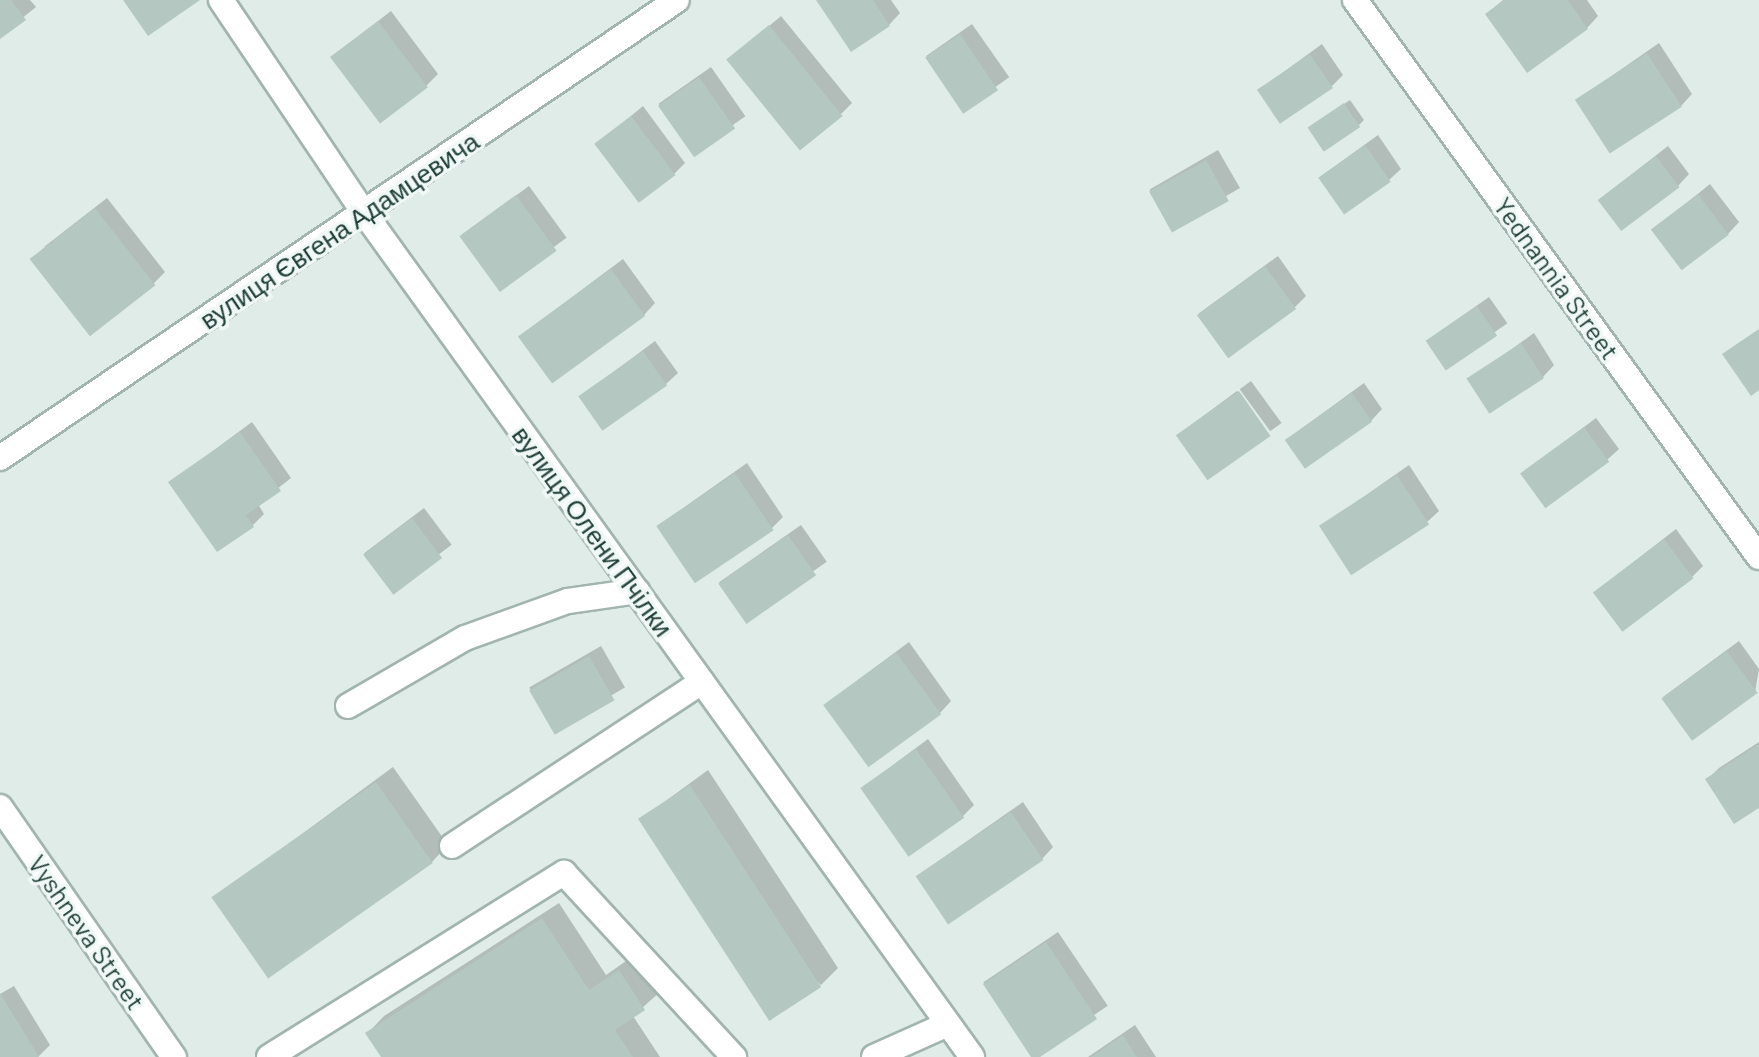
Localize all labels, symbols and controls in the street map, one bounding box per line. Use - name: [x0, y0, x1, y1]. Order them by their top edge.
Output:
- street label: вулиця Євгена Адамцевича: [194, 125, 484, 335]
- street label: Yednannia Street: [1488, 191, 1626, 365]
- street label: вулиця Олени Пчілки: [506, 420, 680, 642]
- street label: Vyshneva Street: [22, 849, 152, 1015]

